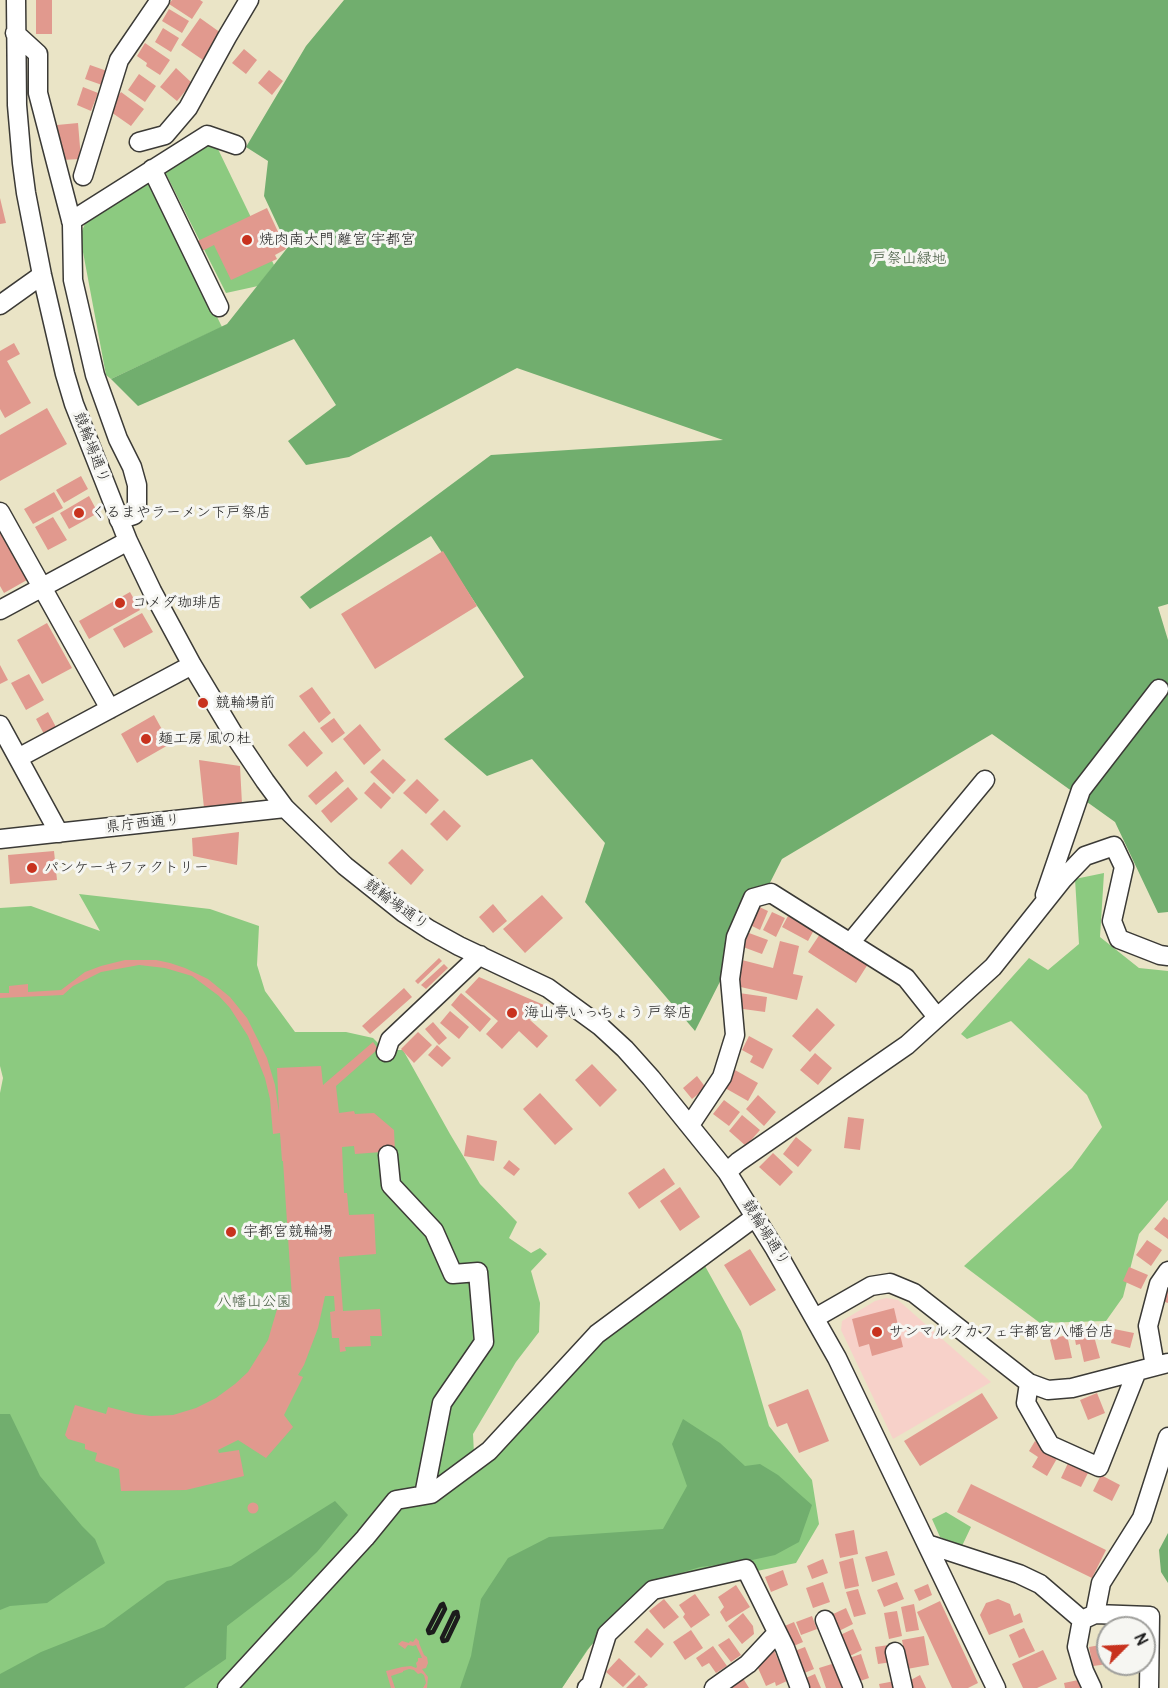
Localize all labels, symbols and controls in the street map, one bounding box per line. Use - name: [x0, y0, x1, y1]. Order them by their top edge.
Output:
- place label: 焼肉南大門 離宮 宇都宮: [259, 231, 416, 249]
- marker: 焼肉南大門 離宮 宇都宮: [240, 233, 254, 247]
- park label: 戸祭山緑地: [872, 250, 946, 268]
- street label: 競輪場通り: [69, 410, 113, 486]
- place label: くるまやラーメン下戸祭店: [91, 504, 271, 522]
- marker: くるまやラーメン下戸祭店: [72, 506, 86, 520]
- place label: コメダ珈琲店: [132, 594, 222, 612]
- marker: コメダ珈琲店: [113, 596, 127, 610]
- place label: 競輪場前: [215, 694, 275, 712]
- marker: 競輪場前: [196, 696, 210, 710]
- place label: 麺工房 風の杜: [158, 730, 251, 748]
- marker: 麺工房 風の杜: [139, 732, 153, 746]
- street label: 県庁西通り: [105, 811, 181, 837]
- place label: パンケーキファクトリー: [44, 859, 209, 877]
- marker: パンケーキファクトリー: [25, 861, 39, 875]
- street label: 競輪場通り: [360, 876, 432, 934]
- place label: 海山亭いっちょう 戸祭店: [524, 1004, 692, 1022]
- marker: 海山亭いっちょう 戸祭店: [505, 1006, 519, 1020]
- street label: 競輪場通り: [737, 1196, 793, 1270]
- place label: 宇都宮競輪場: [243, 1223, 333, 1241]
- marker: 宇都宮競輪場: [224, 1225, 238, 1239]
- park label: 八幡山公園: [217, 1293, 291, 1311]
- place label: サンマルクカフェ宇都宮八幡台店: [889, 1323, 1114, 1341]
- marker: サンマルクカフェ宇都宮八幡台店: [870, 1325, 884, 1339]
- north arrow: [1096, 1616, 1156, 1676]
- text: N: [1129, 1630, 1152, 1648]

